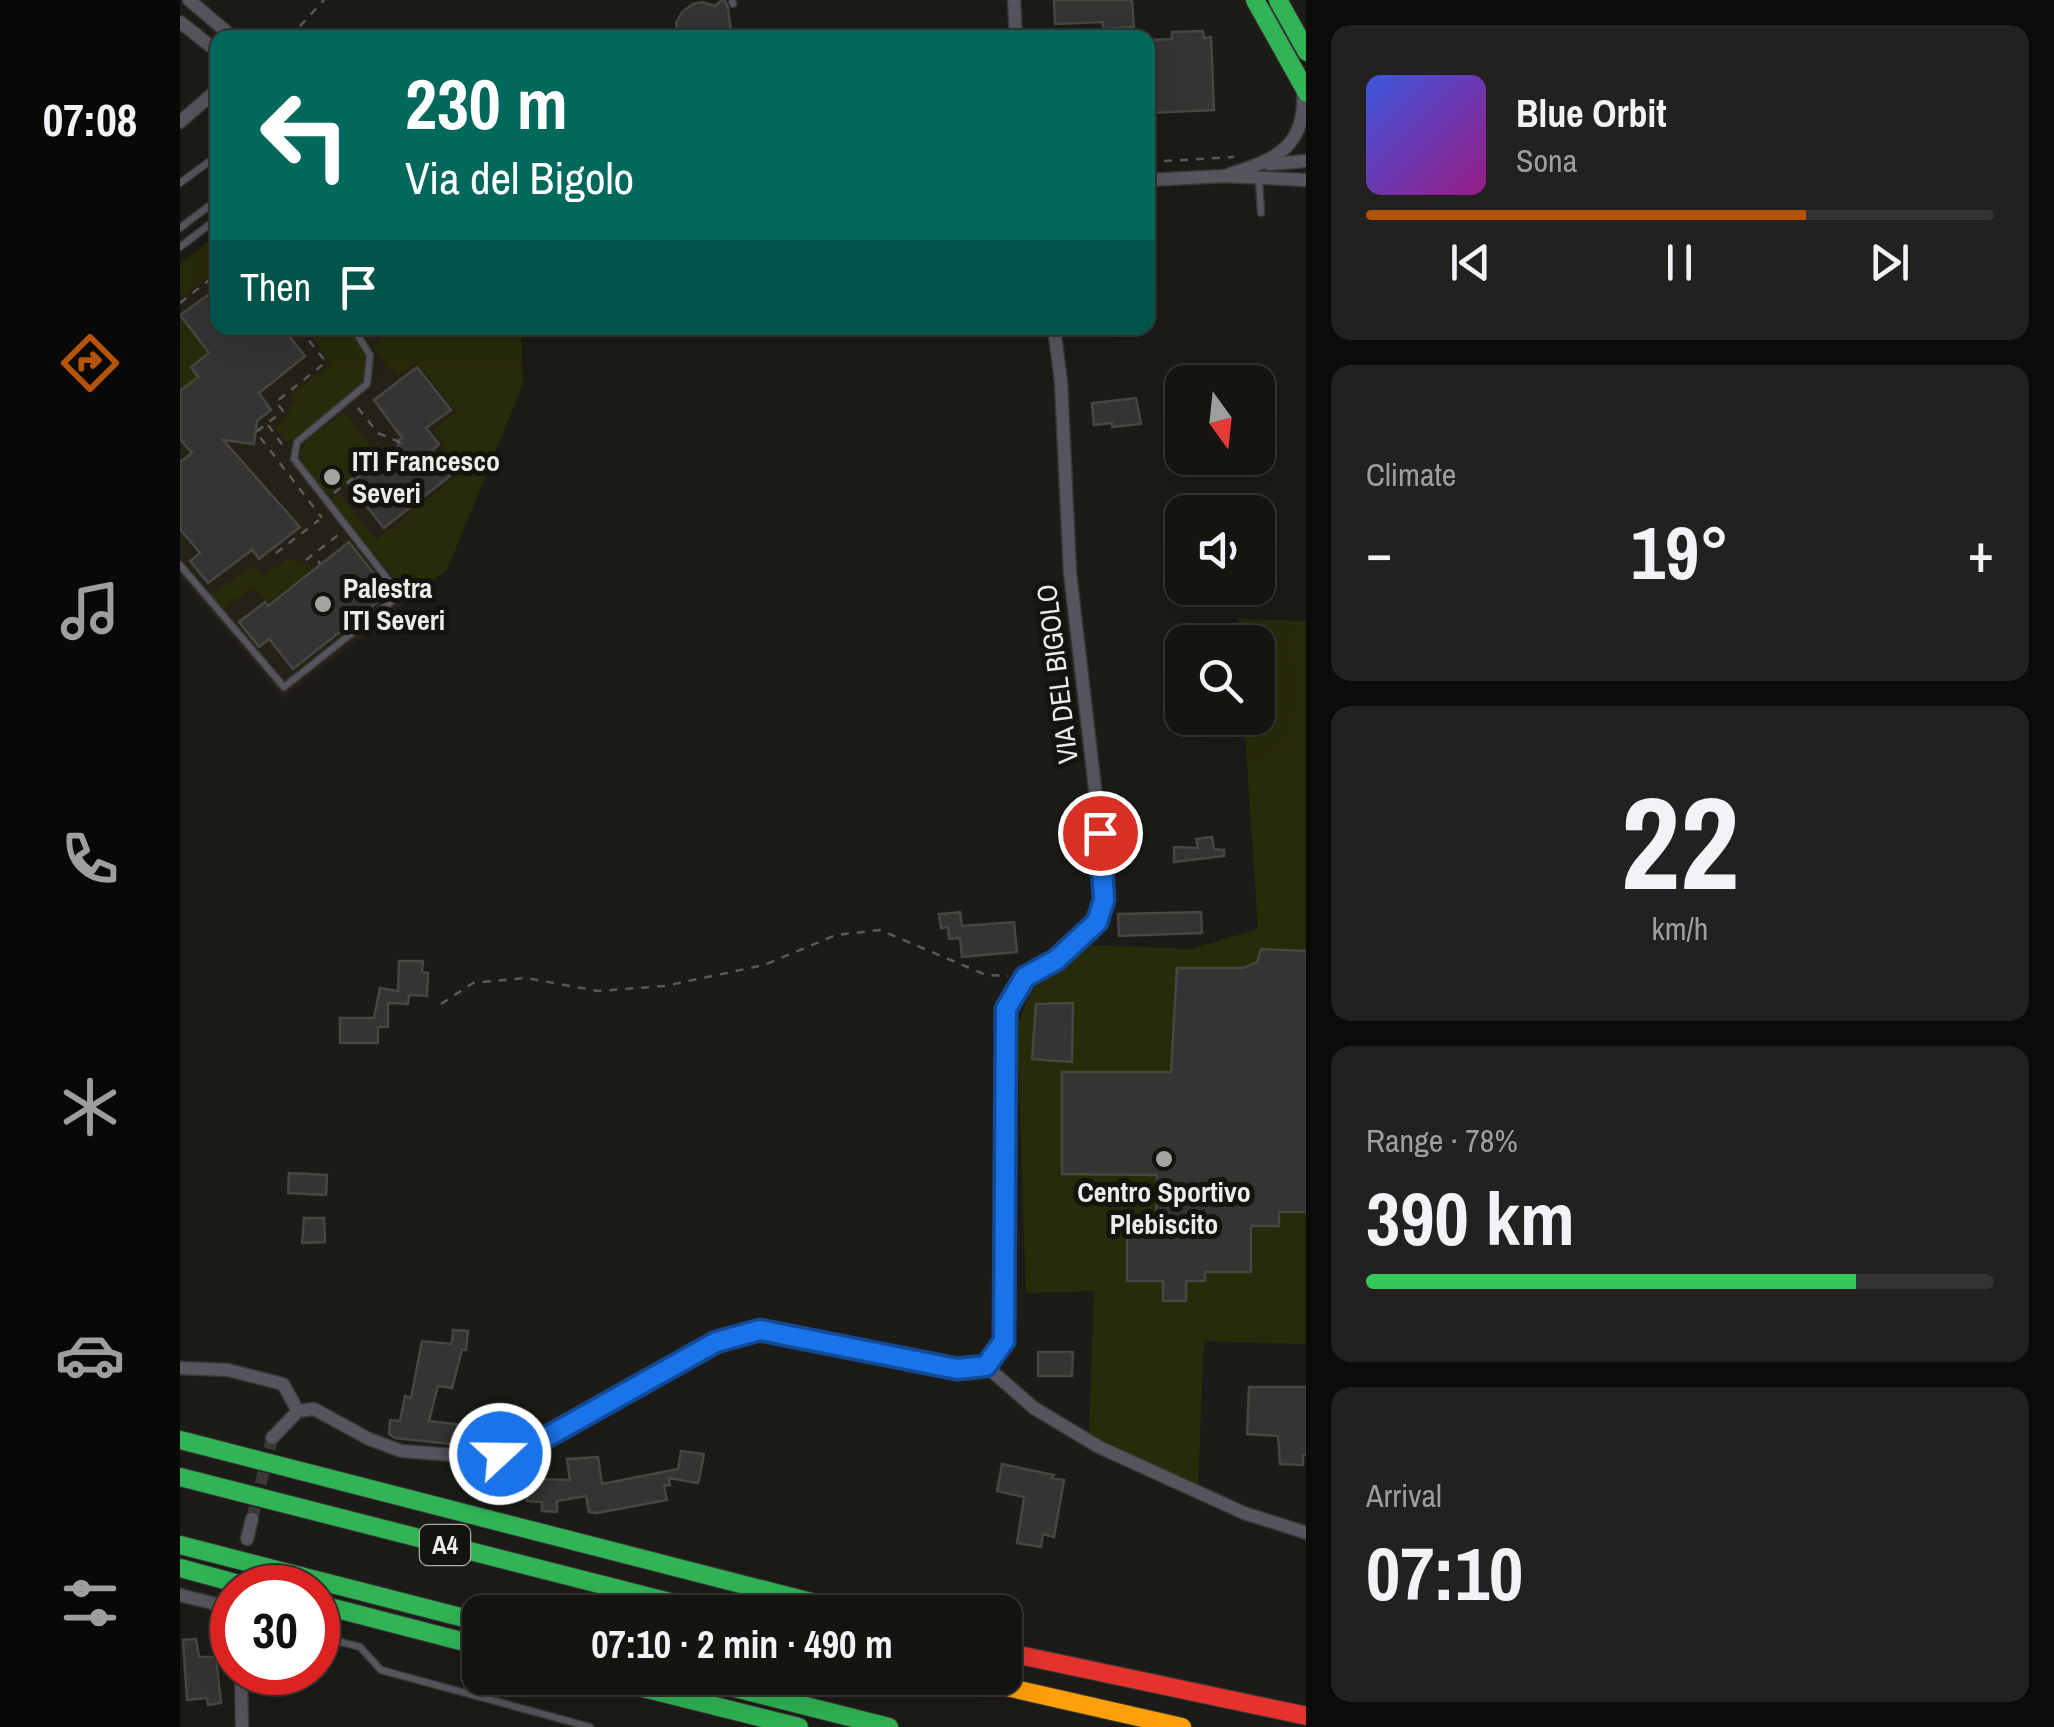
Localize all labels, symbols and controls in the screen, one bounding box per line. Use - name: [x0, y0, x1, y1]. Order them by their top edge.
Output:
- text: 230 m: [405, 57, 568, 151]
- icon: left: [240, 70, 370, 200]
- text: Blue Orbit: [1516, 88, 1667, 139]
- text: 07:08: [43, 89, 137, 150]
- text: Sona: [1516, 139, 1577, 182]
- text: Via del Bigolo: [405, 147, 634, 208]
- icon: previous: [1443, 235, 1498, 290]
- icon: pause: [1652, 235, 1707, 290]
- icon: next: [1862, 235, 1917, 290]
- icon: arrive: [331, 260, 386, 315]
- text: Then: [240, 262, 311, 313]
- icon: directions: [55, 328, 125, 398]
- north arrow: [1165, 365, 1275, 475]
- map controls: [1165, 365, 1275, 735]
- place label: ITI Francesco Severi: [352, 442, 500, 512]
- text: Climate: [1366, 453, 1456, 496]
- marker: ITI Francesco Severi: [321, 466, 343, 488]
- button: sound: [1165, 495, 1275, 605]
- text: 19°: [1631, 501, 1729, 602]
- text: −: [1366, 515, 1392, 589]
- text: +: [1968, 515, 1994, 589]
- place label: Palestra ITI Severi: [343, 569, 445, 639]
- icon: music: [55, 576, 125, 646]
- street label: VIA DEL BIGOLO: [1027, 582, 1087, 766]
- marker: Palestra ITI Severi: [312, 593, 334, 615]
- button: search: [1165, 625, 1275, 735]
- text: 22: [1621, 754, 1739, 930]
- pin: [1058, 791, 1143, 876]
- icon: arrive: [1073, 806, 1128, 861]
- icon: phone: [55, 824, 125, 894]
- text: km/h: [1652, 907, 1708, 950]
- icon: climate: [55, 1072, 125, 1142]
- text: Range · 78%: [1366, 1119, 1518, 1162]
- marker: Centro Sportivo Plebiscito: [1153, 1148, 1175, 1170]
- text: 390 km: [1366, 1167, 1575, 1268]
- place label: Centro Sportivo Plebiscito: [1077, 1173, 1251, 1243]
- icon: car: [55, 1320, 125, 1390]
- position arrow: [448, 1402, 552, 1506]
- text: Arrival: [1366, 1474, 1442, 1517]
- text: 07:10: [1366, 1522, 1523, 1623]
- road number: A4: [420, 1525, 470, 1565]
- speed limit sign: 30: [210, 1565, 340, 1695]
- icon: filters: [55, 1568, 125, 1638]
- text: 07:10 · 2 min · 490 m: [591, 1619, 893, 1670]

